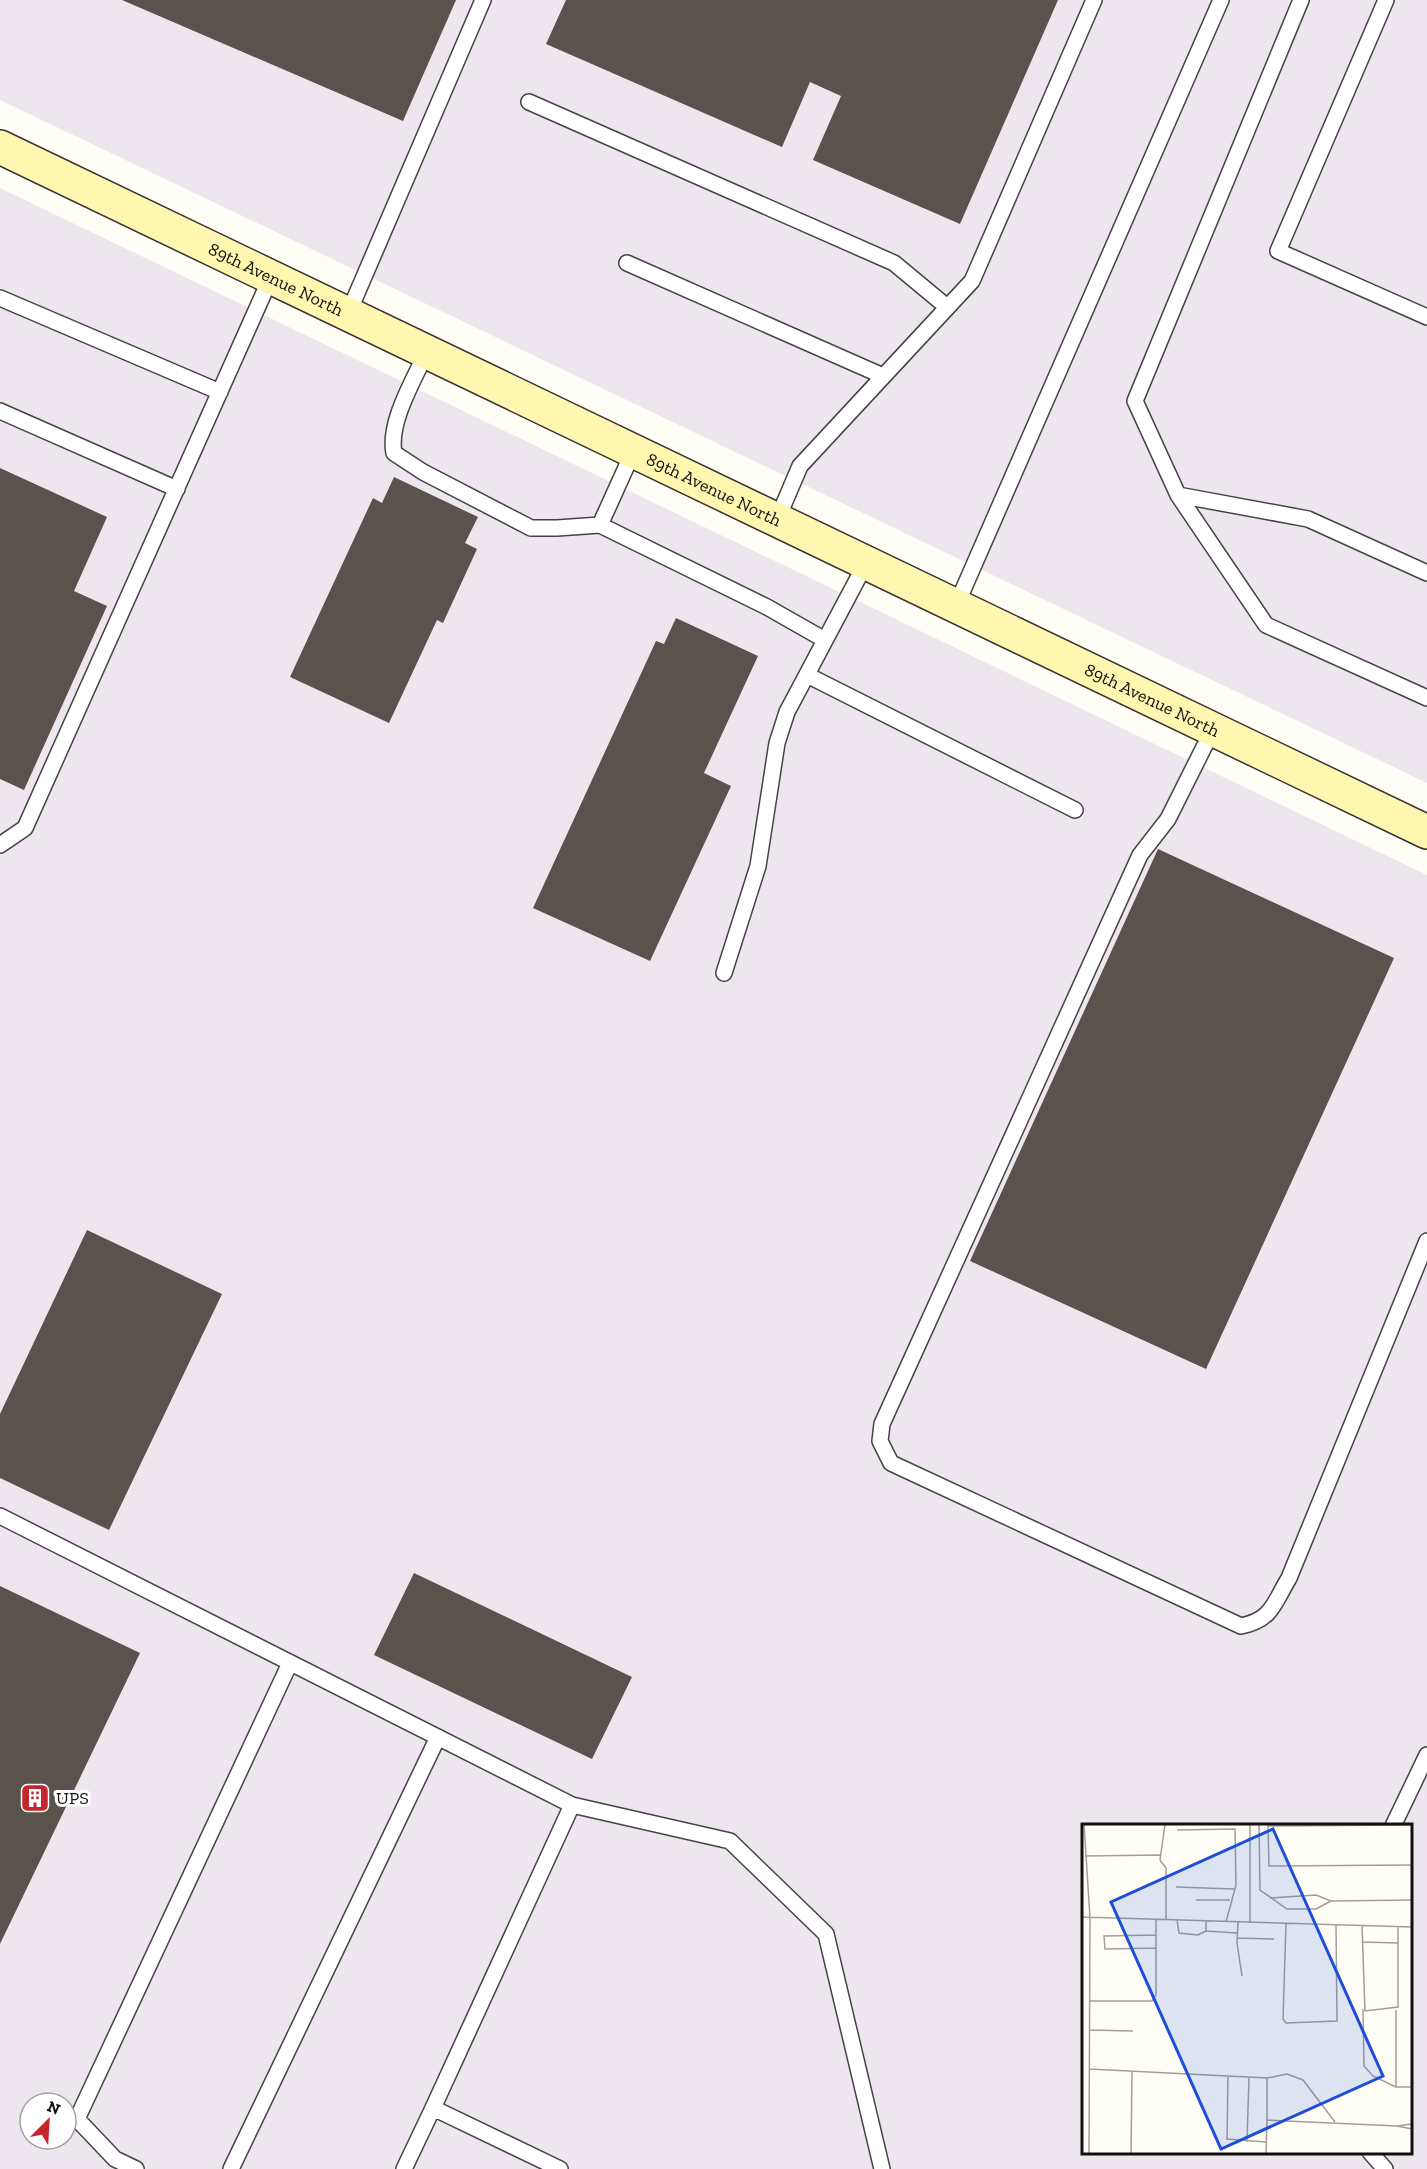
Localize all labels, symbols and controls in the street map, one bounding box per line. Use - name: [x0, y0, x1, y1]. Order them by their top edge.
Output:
- street label: 89th Avenue North: [205, 238, 347, 321]
- street label: 89th Avenue North: [643, 448, 785, 531]
- street label: 89th Avenue North: [1081, 658, 1223, 742]
- building icon: UPS: [19, 1782, 51, 1814]
- place label: UPS: [56, 1787, 89, 1809]
- inset map: [1082, 1824, 1412, 2154]
- north arrow: [18, 2091, 78, 2151]
- text: N: [44, 2097, 63, 2119]

